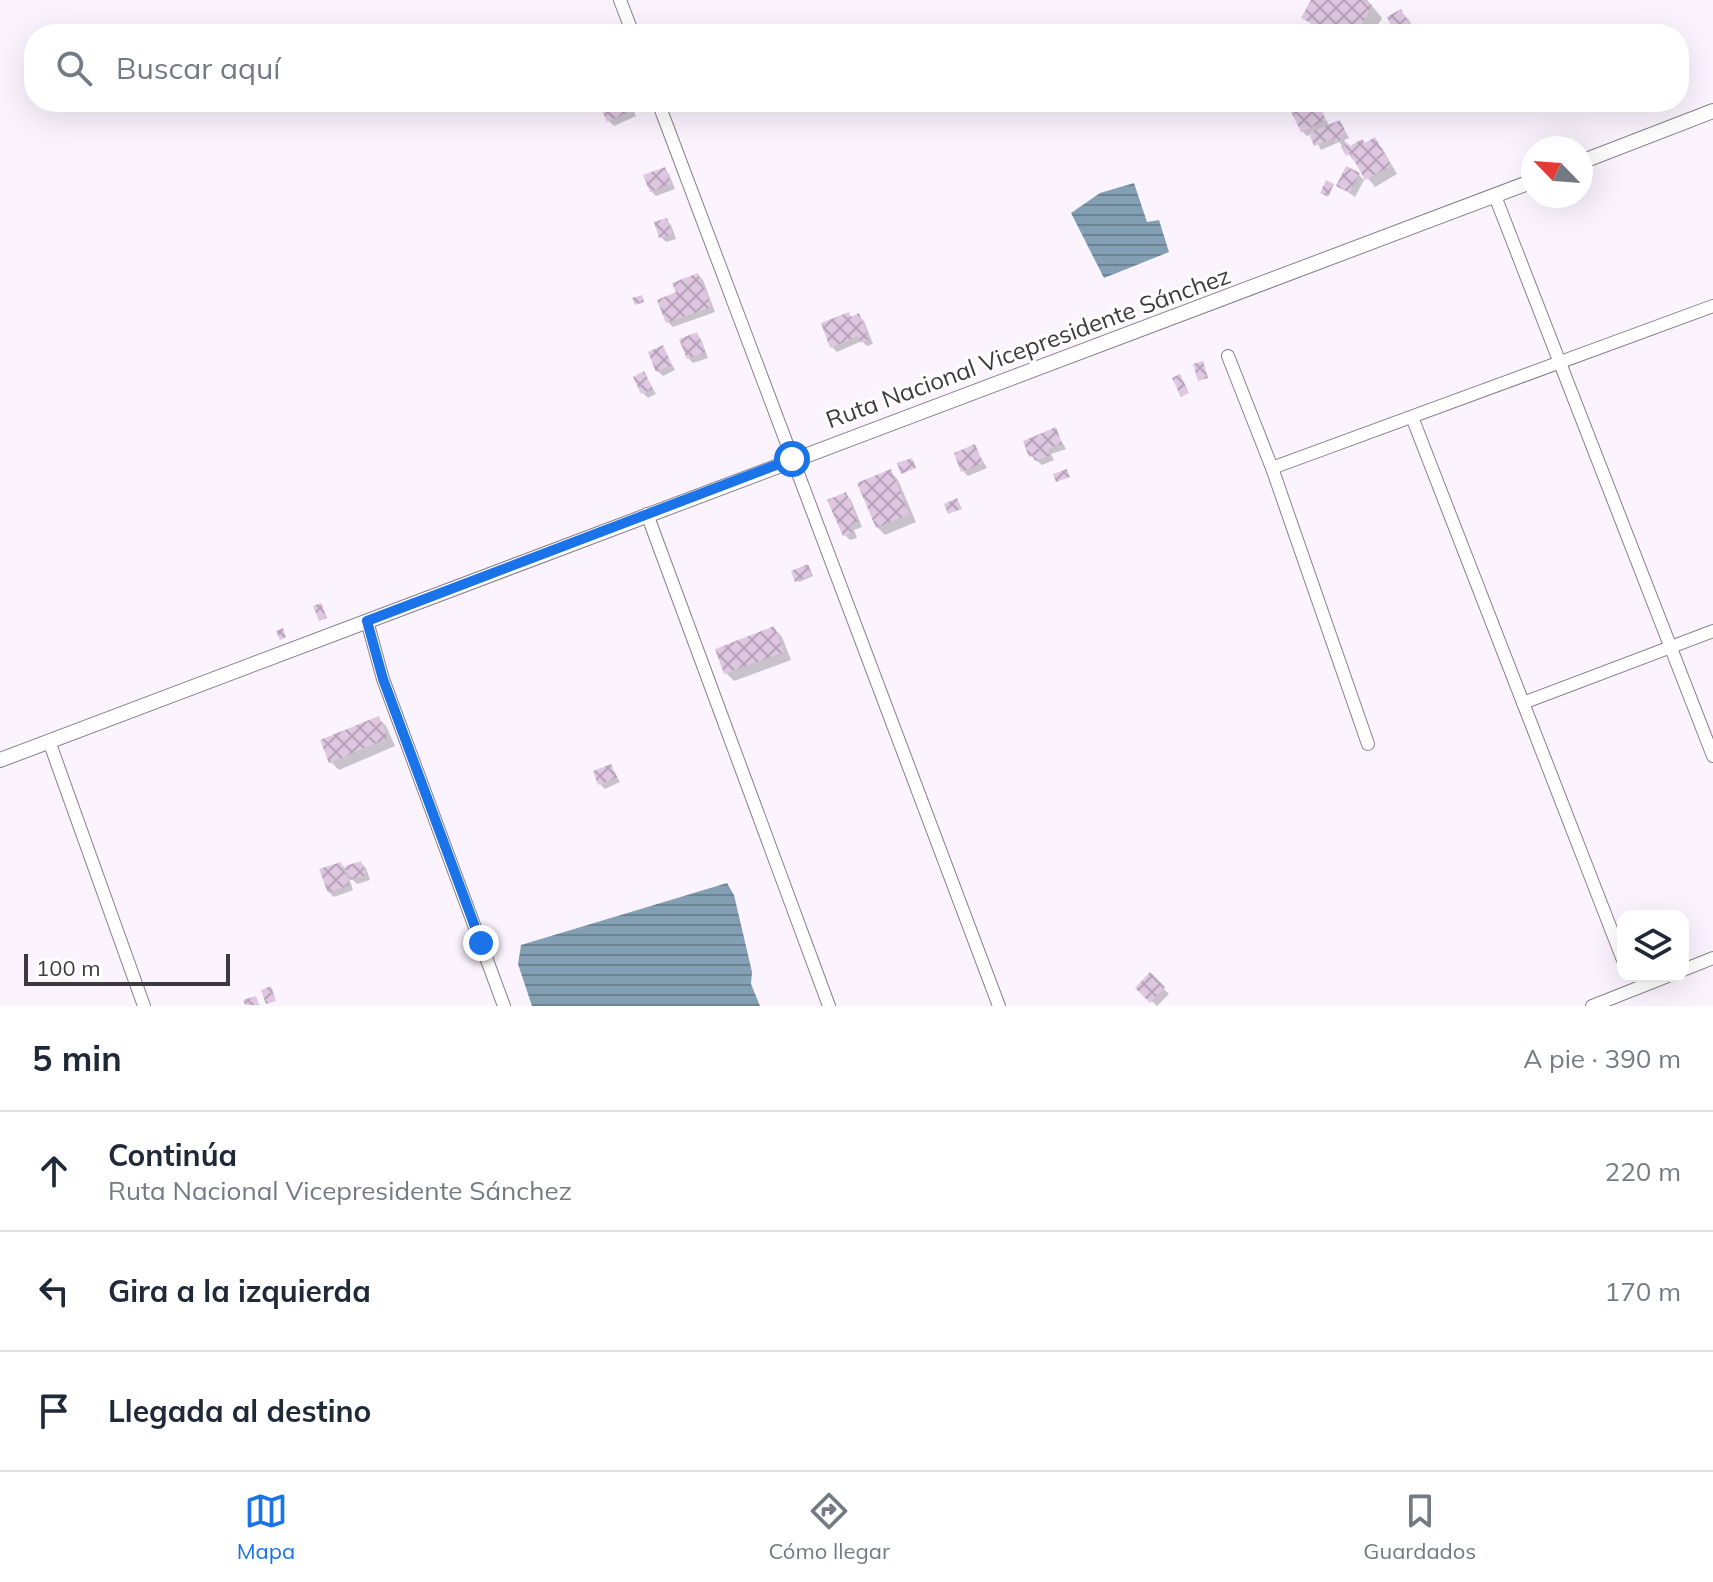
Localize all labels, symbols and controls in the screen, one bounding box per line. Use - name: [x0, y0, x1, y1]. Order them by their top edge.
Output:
- search box: [24, 24, 1689, 112]
- icon: search: [52, 46, 96, 90]
- text: Buscar aquí: [116, 49, 281, 87]
- north arrow: [1521, 136, 1593, 208]
- street label: Ruta Nacional Vicepresidente Sánchez: [822, 260, 1234, 434]
- route start: [774, 441, 810, 477]
- map controls: [1617, 910, 1689, 982]
- button: layers: [1617, 910, 1689, 982]
- route end: [463, 925, 499, 961]
- scale bar: [24, 950, 230, 986]
- text: 100 m: [36, 954, 101, 982]
- text: 5 min: [32, 1037, 122, 1080]
- text: A pie · 390 m: [1523, 1042, 1681, 1075]
- text: Continúa: [108, 1136, 237, 1174]
- icon: ahead: [32, 1149, 76, 1193]
- text: 220 m: [1605, 1155, 1681, 1188]
- text: Ruta Nacional Vicepresidente Sánchez: [108, 1174, 572, 1207]
- icon: left: [32, 1269, 76, 1313]
- text: Gira a la izquierda: [108, 1272, 371, 1310]
- text: 170 m: [1605, 1275, 1681, 1308]
- icon: arrive: [32, 1389, 76, 1433]
- text: Llegada al destino: [108, 1392, 371, 1430]
- tab: Mapa: [237, 1489, 295, 1565]
- tab: Cómo llegar: [769, 1489, 890, 1565]
- tab: Guardados: [1363, 1489, 1476, 1565]

